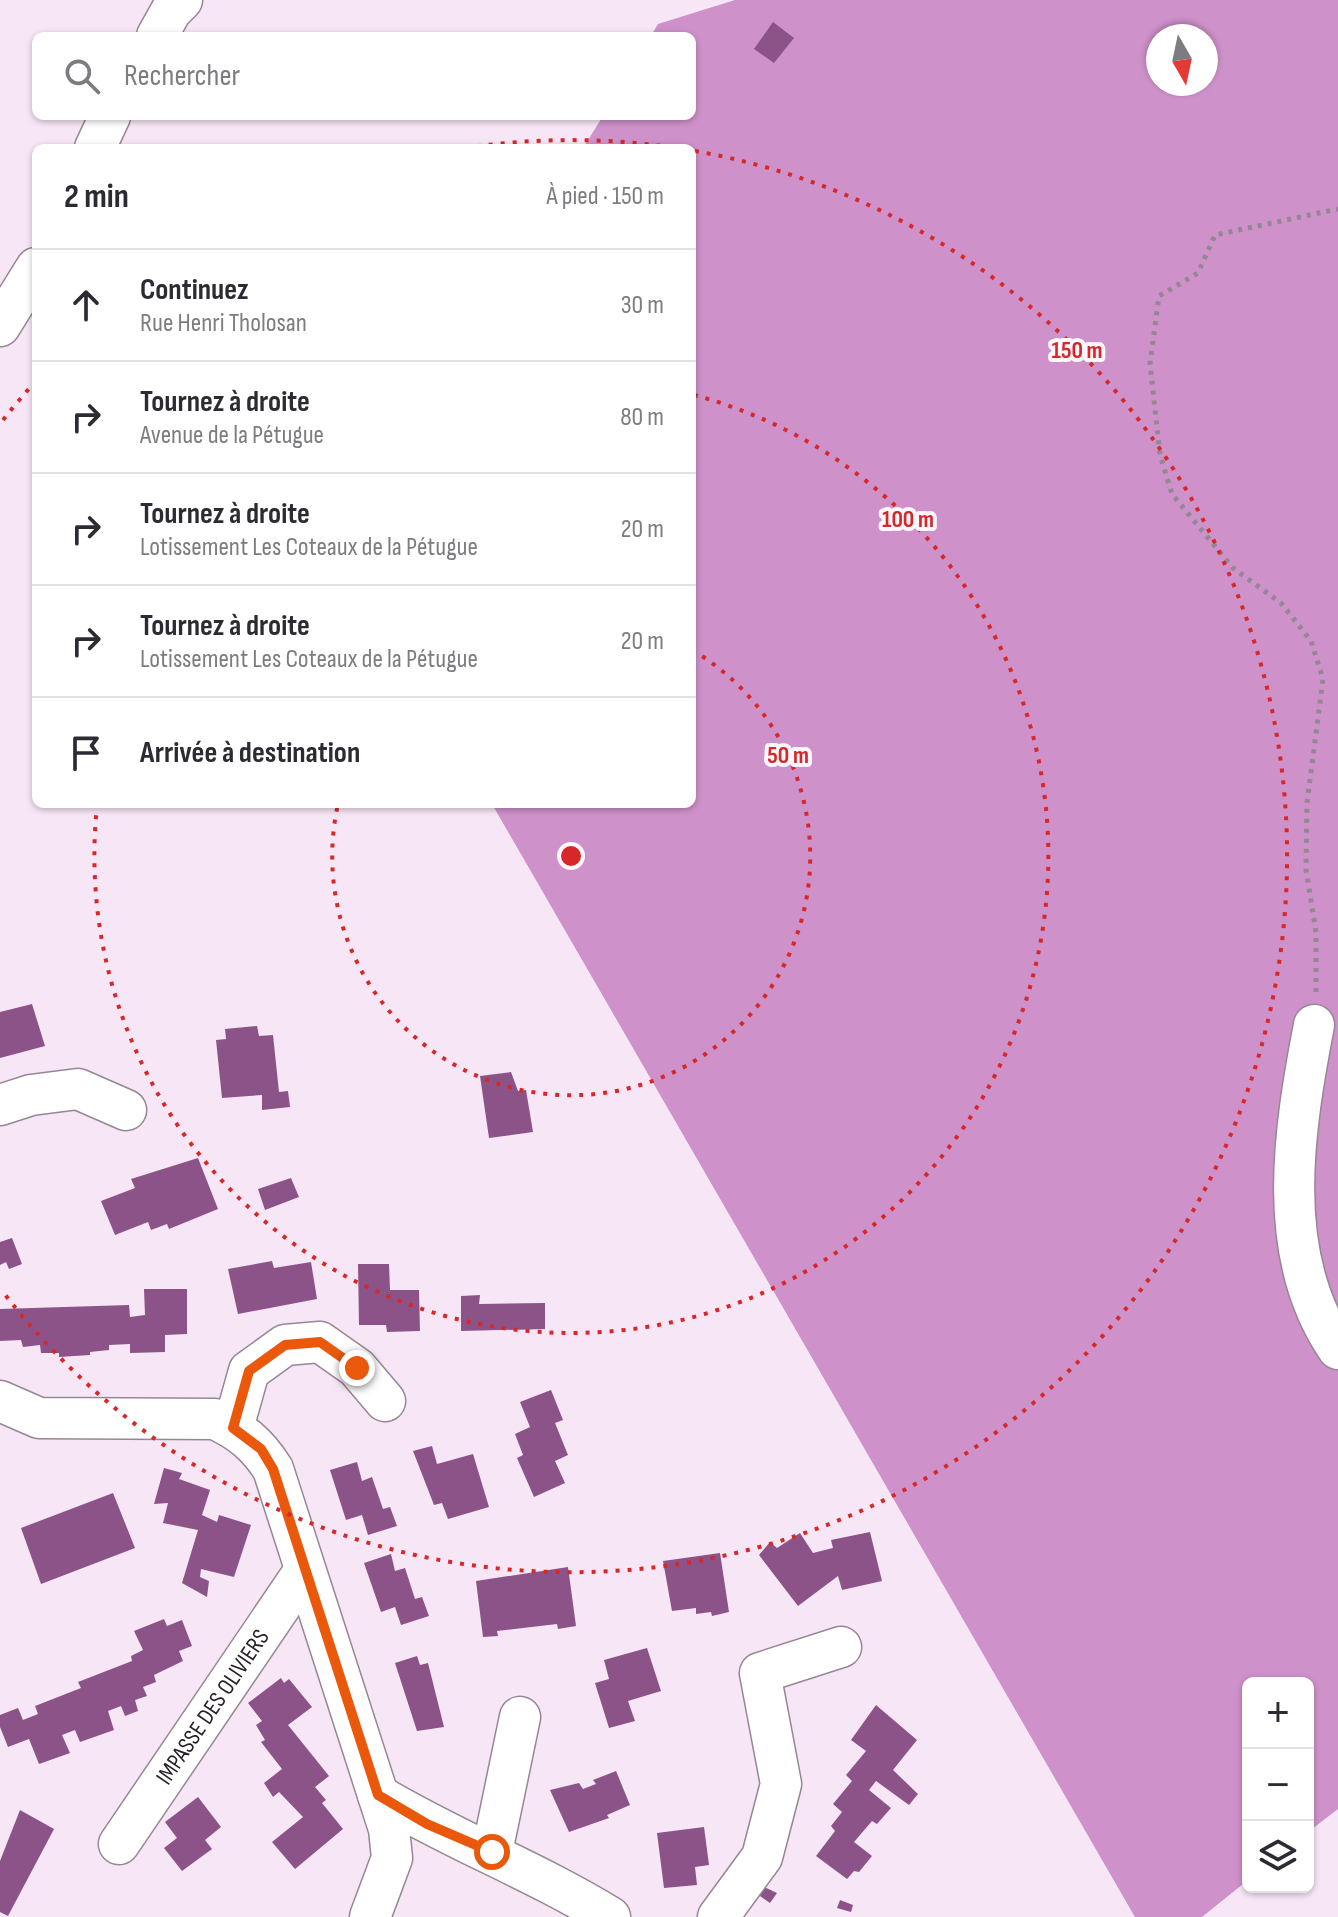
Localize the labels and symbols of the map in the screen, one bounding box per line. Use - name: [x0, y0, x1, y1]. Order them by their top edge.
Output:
- north arrow: [1146, 24, 1218, 96]
- text: 150 m: [1051, 336, 1103, 365]
- text: 100 m: [882, 505, 934, 534]
- text: 50 m: [767, 741, 809, 770]
- centre of rings: [557, 842, 585, 870]
- route end: [339, 1350, 375, 1386]
- street label: IMPASSE DES OLIVIERS: [150, 1624, 276, 1790]
- route start: [474, 1834, 510, 1870]

